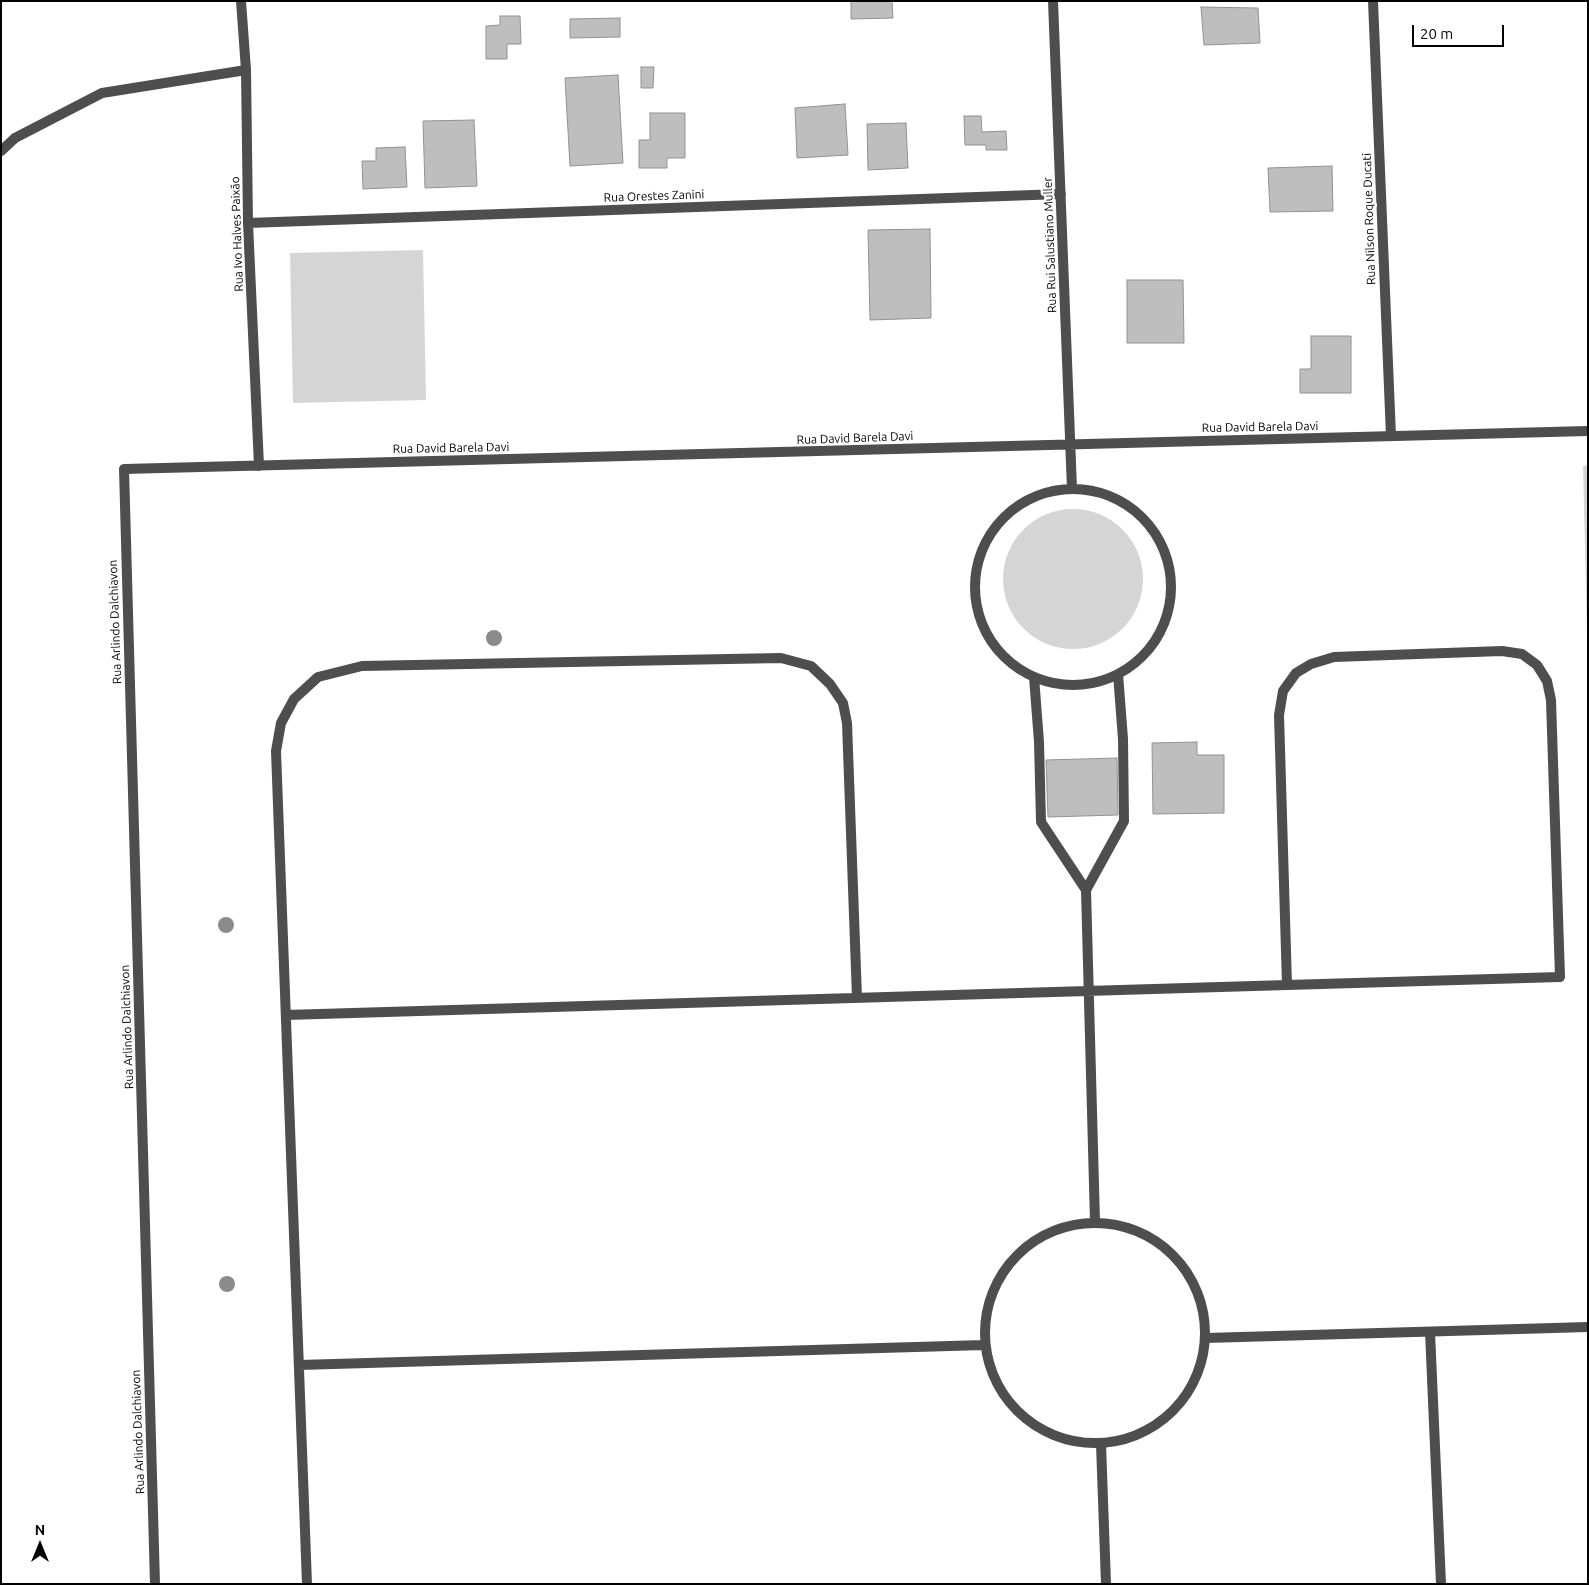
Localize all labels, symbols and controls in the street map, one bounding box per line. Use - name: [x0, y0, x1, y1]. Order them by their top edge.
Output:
- scale bar: [1414, 15, 1506, 47]
- text: 20 m: [1420, 25, 1453, 42]
- street label: Rua Nilson Roque Ducati: [1359, 153, 1379, 285]
- street label: Rua Ivo Halves Paixão: [228, 176, 246, 292]
- street label: Rua Rui Salustiano Muller: [1040, 177, 1060, 313]
- street label: Rua Orestes Zanini: [603, 187, 705, 205]
- street label: Rua David Barela Davi: [1201, 419, 1319, 435]
- street label: Rua David Barela Davi: [796, 429, 914, 447]
- street label: Rua David Barela Davi: [392, 440, 510, 456]
- street label: Rua Arlindo Dalchiavon: [106, 560, 124, 684]
- street label: Rua Arlindo Dalchiavon: [118, 965, 136, 1089]
- street label: Rua Arlindo Dalchiavon: [129, 1370, 147, 1494]
- north arrow: [15, 1520, 65, 1570]
- text: N: [35, 1522, 45, 1538]

